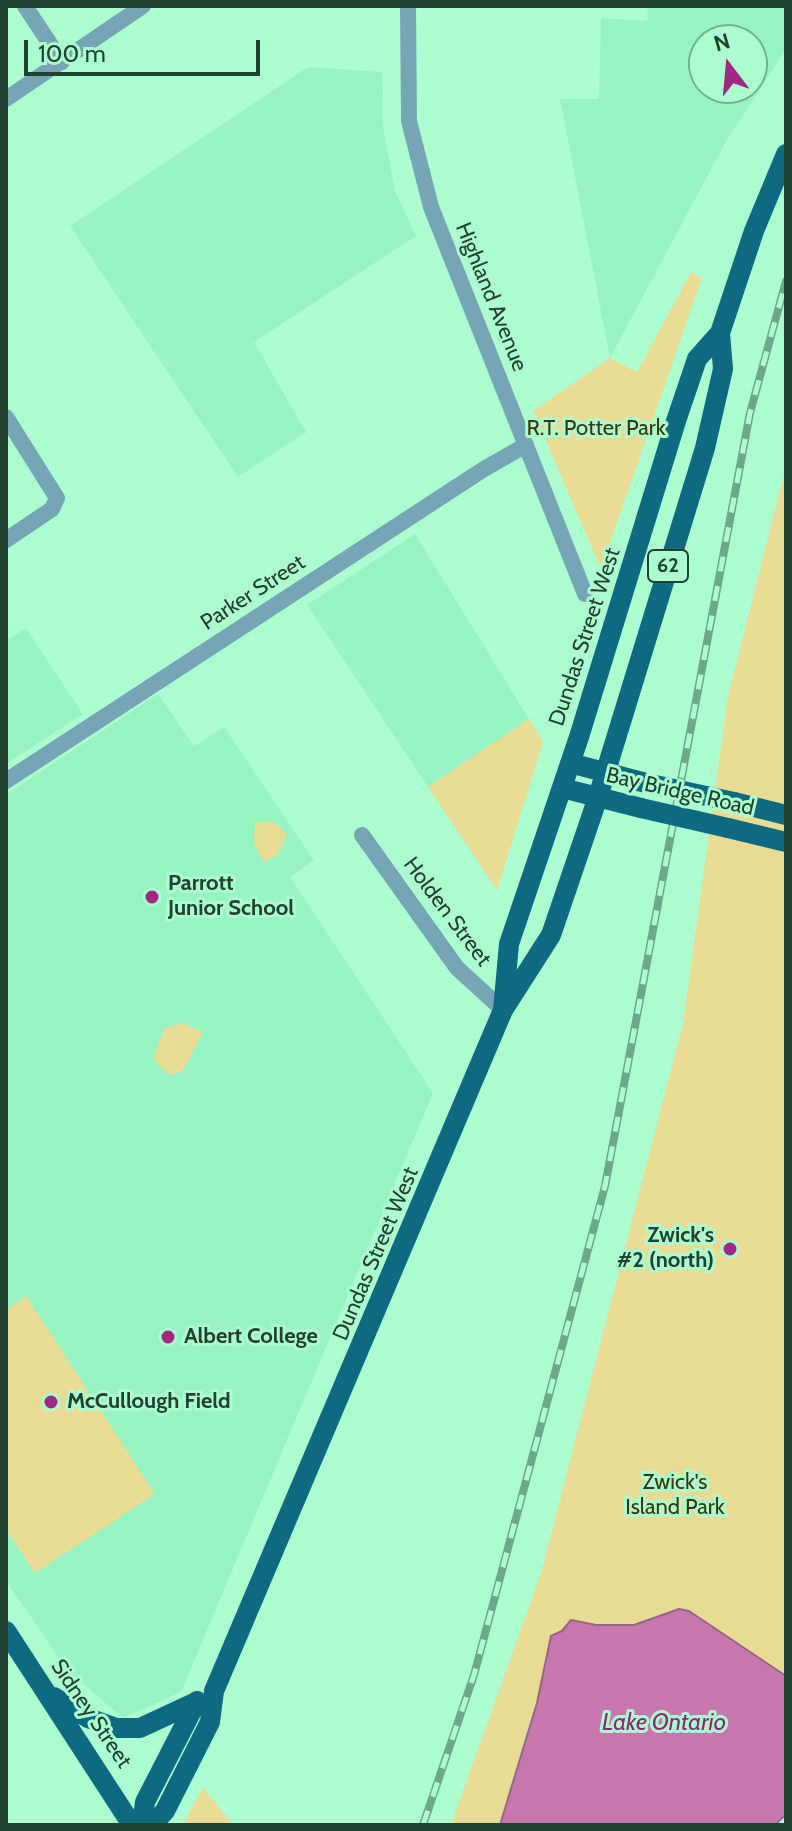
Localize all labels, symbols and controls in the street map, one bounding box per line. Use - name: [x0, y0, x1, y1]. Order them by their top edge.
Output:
- scale bar: [28, 24, 264, 74]
- north arrow: [688, 24, 768, 104]
- text: N: [711, 27, 733, 57]
- text: 100 m: [38, 39, 106, 68]
- street label: Highland Avenue: [449, 219, 533, 375]
- park label: R.T. Potter Park: [526, 416, 666, 442]
- street label: Dundas Street West: [544, 545, 626, 729]
- street label: Parker Street: [196, 550, 310, 636]
- road number: 62: [648, 550, 688, 582]
- street label: Bay Bridge Road: [603, 762, 757, 822]
- street label: Holden Street: [397, 852, 497, 972]
- place label: Parrott Junior School: [168, 871, 294, 922]
- marker: Parrott Junior School: [143, 888, 161, 906]
- street label: Dundas Street West: [328, 1163, 424, 1345]
- place label: Zwick's #2 (north): [617, 1223, 714, 1274]
- marker: Zwick's #2 (north): [721, 1240, 739, 1258]
- place label: Albert College: [184, 1324, 318, 1350]
- marker: Albert College: [159, 1328, 177, 1346]
- place label: McCullough Field: [67, 1389, 231, 1415]
- marker: McCullough Field: [42, 1393, 60, 1411]
- park label: Zwick's Island Park: [625, 1470, 725, 1522]
- street label: Sidney Street: [45, 1655, 137, 1773]
- water label: Lake Ontario: [602, 1709, 726, 1737]

